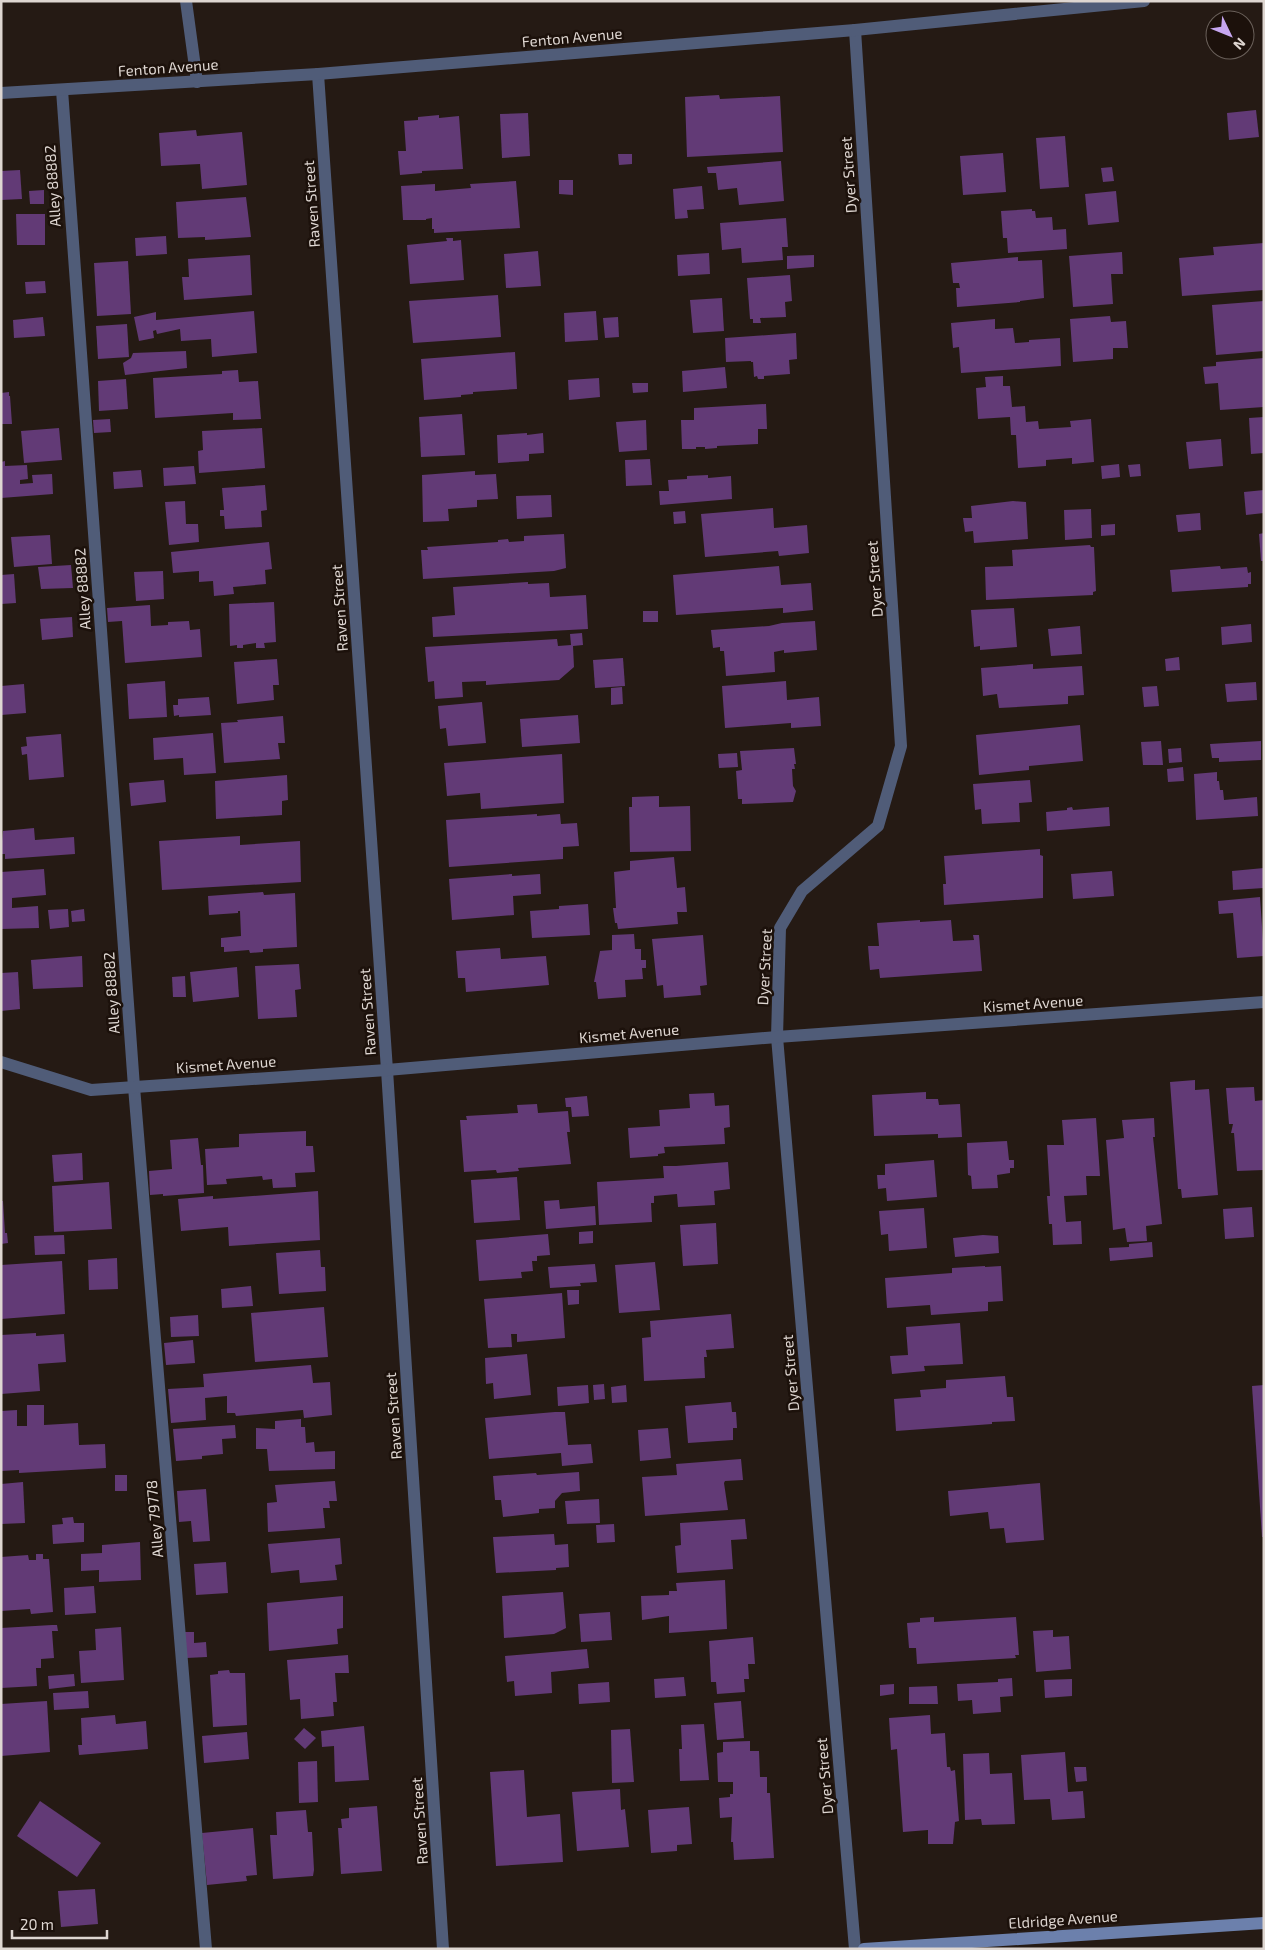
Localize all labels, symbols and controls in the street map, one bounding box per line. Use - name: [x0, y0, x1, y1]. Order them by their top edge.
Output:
- north arrow: [1205, 10, 1255, 60]
- street label: Fenton Avenue: [521, 24, 623, 50]
- text: N: [1230, 35, 1250, 54]
- street label: Fenton Avenue: [117, 55, 219, 79]
- street label: Dyer Street: [836, 136, 860, 214]
- street label: Alley 88882: [40, 144, 64, 228]
- street label: Raven Street: [299, 160, 323, 248]
- street label: Dyer Street: [862, 540, 886, 618]
- street label: Alley 88882: [70, 547, 94, 631]
- street label: Raven Street: [327, 564, 351, 652]
- street label: Dyer Street: [753, 928, 775, 1006]
- street label: Alley 88882: [99, 951, 123, 1035]
- street label: Raven Street: [355, 968, 379, 1056]
- street label: Kismet Avenue: [982, 991, 1084, 1015]
- street label: Kismet Avenue: [578, 1020, 680, 1046]
- street label: Kismet Avenue: [175, 1052, 277, 1076]
- street label: Dyer Street: [778, 1334, 802, 1412]
- street label: Raven Street: [381, 1372, 405, 1460]
- street label: Alley 79778: [142, 1479, 166, 1559]
- street label: Dyer Street: [812, 1737, 836, 1815]
- street label: Raven Street: [407, 1777, 431, 1865]
- street label: Eldridge Avenue: [1008, 1906, 1118, 1932]
- scale bar: [12, 1908, 108, 1940]
- text: 20 m: [20, 1915, 54, 1933]

